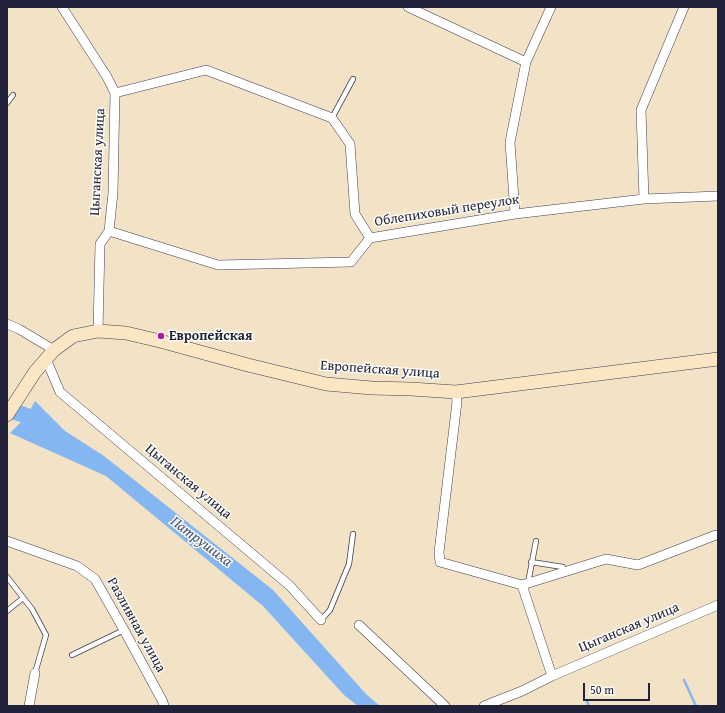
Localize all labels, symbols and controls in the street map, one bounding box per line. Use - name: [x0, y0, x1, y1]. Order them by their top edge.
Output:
- street label: Цыганская улица: [87, 108, 109, 216]
- street label: Облепиховый переулок: [373, 191, 521, 231]
- place label: Европейская: [169, 328, 252, 344]
- marker: Европейская: [156, 331, 166, 341]
- street label: Европейская улица: [320, 357, 440, 383]
- street label: Цыганская улица: [141, 441, 235, 523]
- water label: Патрушиха: [166, 513, 236, 571]
- street label: Разливная улица: [103, 575, 169, 675]
- street label: Цыганская улица: [576, 599, 682, 657]
- scale bar: [585, 675, 652, 701]
- text: 50 m: [590, 681, 614, 698]

